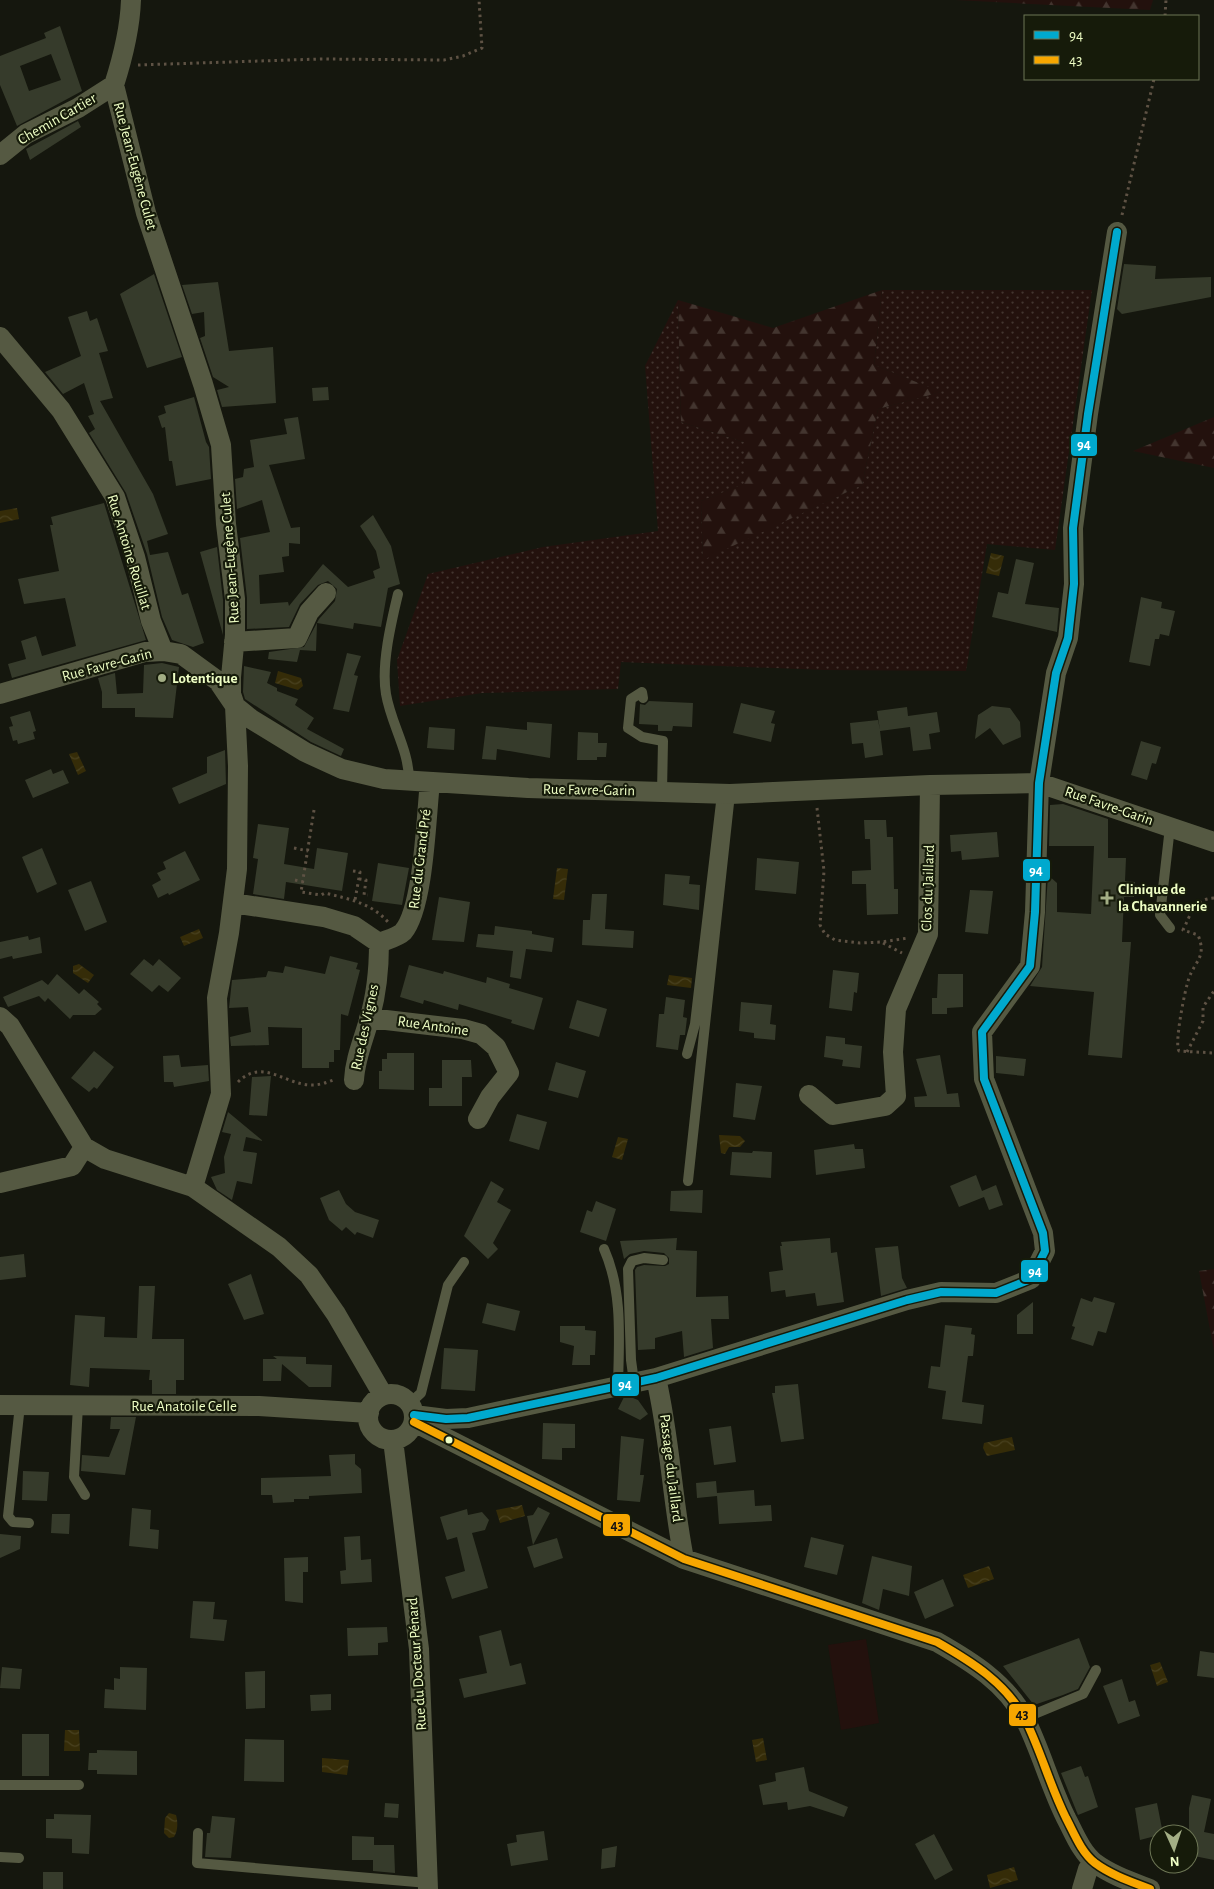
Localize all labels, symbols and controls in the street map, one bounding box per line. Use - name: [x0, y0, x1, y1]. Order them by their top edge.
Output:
- legend: [1024, 15, 1199, 80]
- text: 94: [1069, 28, 1083, 43]
- text: 43: [1069, 53, 1082, 68]
- street label: Chemin Cartier: [15, 90, 99, 147]
- street label: Rue Jean-Eugène Culet: [111, 101, 159, 232]
- line badge: 94: [1070, 433, 1098, 457]
- text: 94: [1077, 438, 1091, 452]
- street label: Rue Jean-Eugène Culet: [218, 492, 242, 624]
- street label: Rue Antoine Rouillat: [104, 493, 154, 612]
- street label: Rue Favre-Garin: [60, 646, 154, 684]
- place label: Lotentique: [172, 671, 237, 686]
- marker: Lotentique: [156, 672, 168, 684]
- street label: Rue Favre-Garin: [543, 782, 635, 798]
- street label: Rue Favre-Garin: [1063, 784, 1155, 828]
- street label: Rue du Grand Pré: [406, 808, 434, 910]
- street label: Clos du Jaillard: [919, 844, 937, 931]
- line badge: 94: [1022, 858, 1051, 882]
- text: 94: [1029, 864, 1043, 878]
- place label: Clinique de la Chavannerie: [1118, 882, 1207, 914]
- marker: Clinique de la Chavannerie: [1100, 891, 1114, 905]
- street label: Rue des Vignes: [349, 983, 381, 1071]
- street label: Rue Antoine: [397, 1014, 470, 1038]
- line badge: 94: [1020, 1259, 1049, 1283]
- text: 94: [1028, 1265, 1042, 1279]
- line badge: 94: [611, 1373, 640, 1397]
- text: 94: [618, 1378, 632, 1392]
- street label: Rue Anatoile Celle: [131, 1399, 237, 1414]
- street label: Passage du Jaillard: [657, 1413, 685, 1523]
- unlabelled marker: [444, 1435, 454, 1445]
- line badge: 43: [602, 1513, 631, 1537]
- text: 43: [610, 1519, 624, 1533]
- street label: Rue du Docteur Pénard: [405, 1597, 429, 1731]
- line badge: 43: [1008, 1703, 1037, 1727]
- text: 43: [1015, 1708, 1029, 1722]
- north arrow: [1149, 1824, 1199, 1874]
- text: N: [1169, 1854, 1180, 1868]

